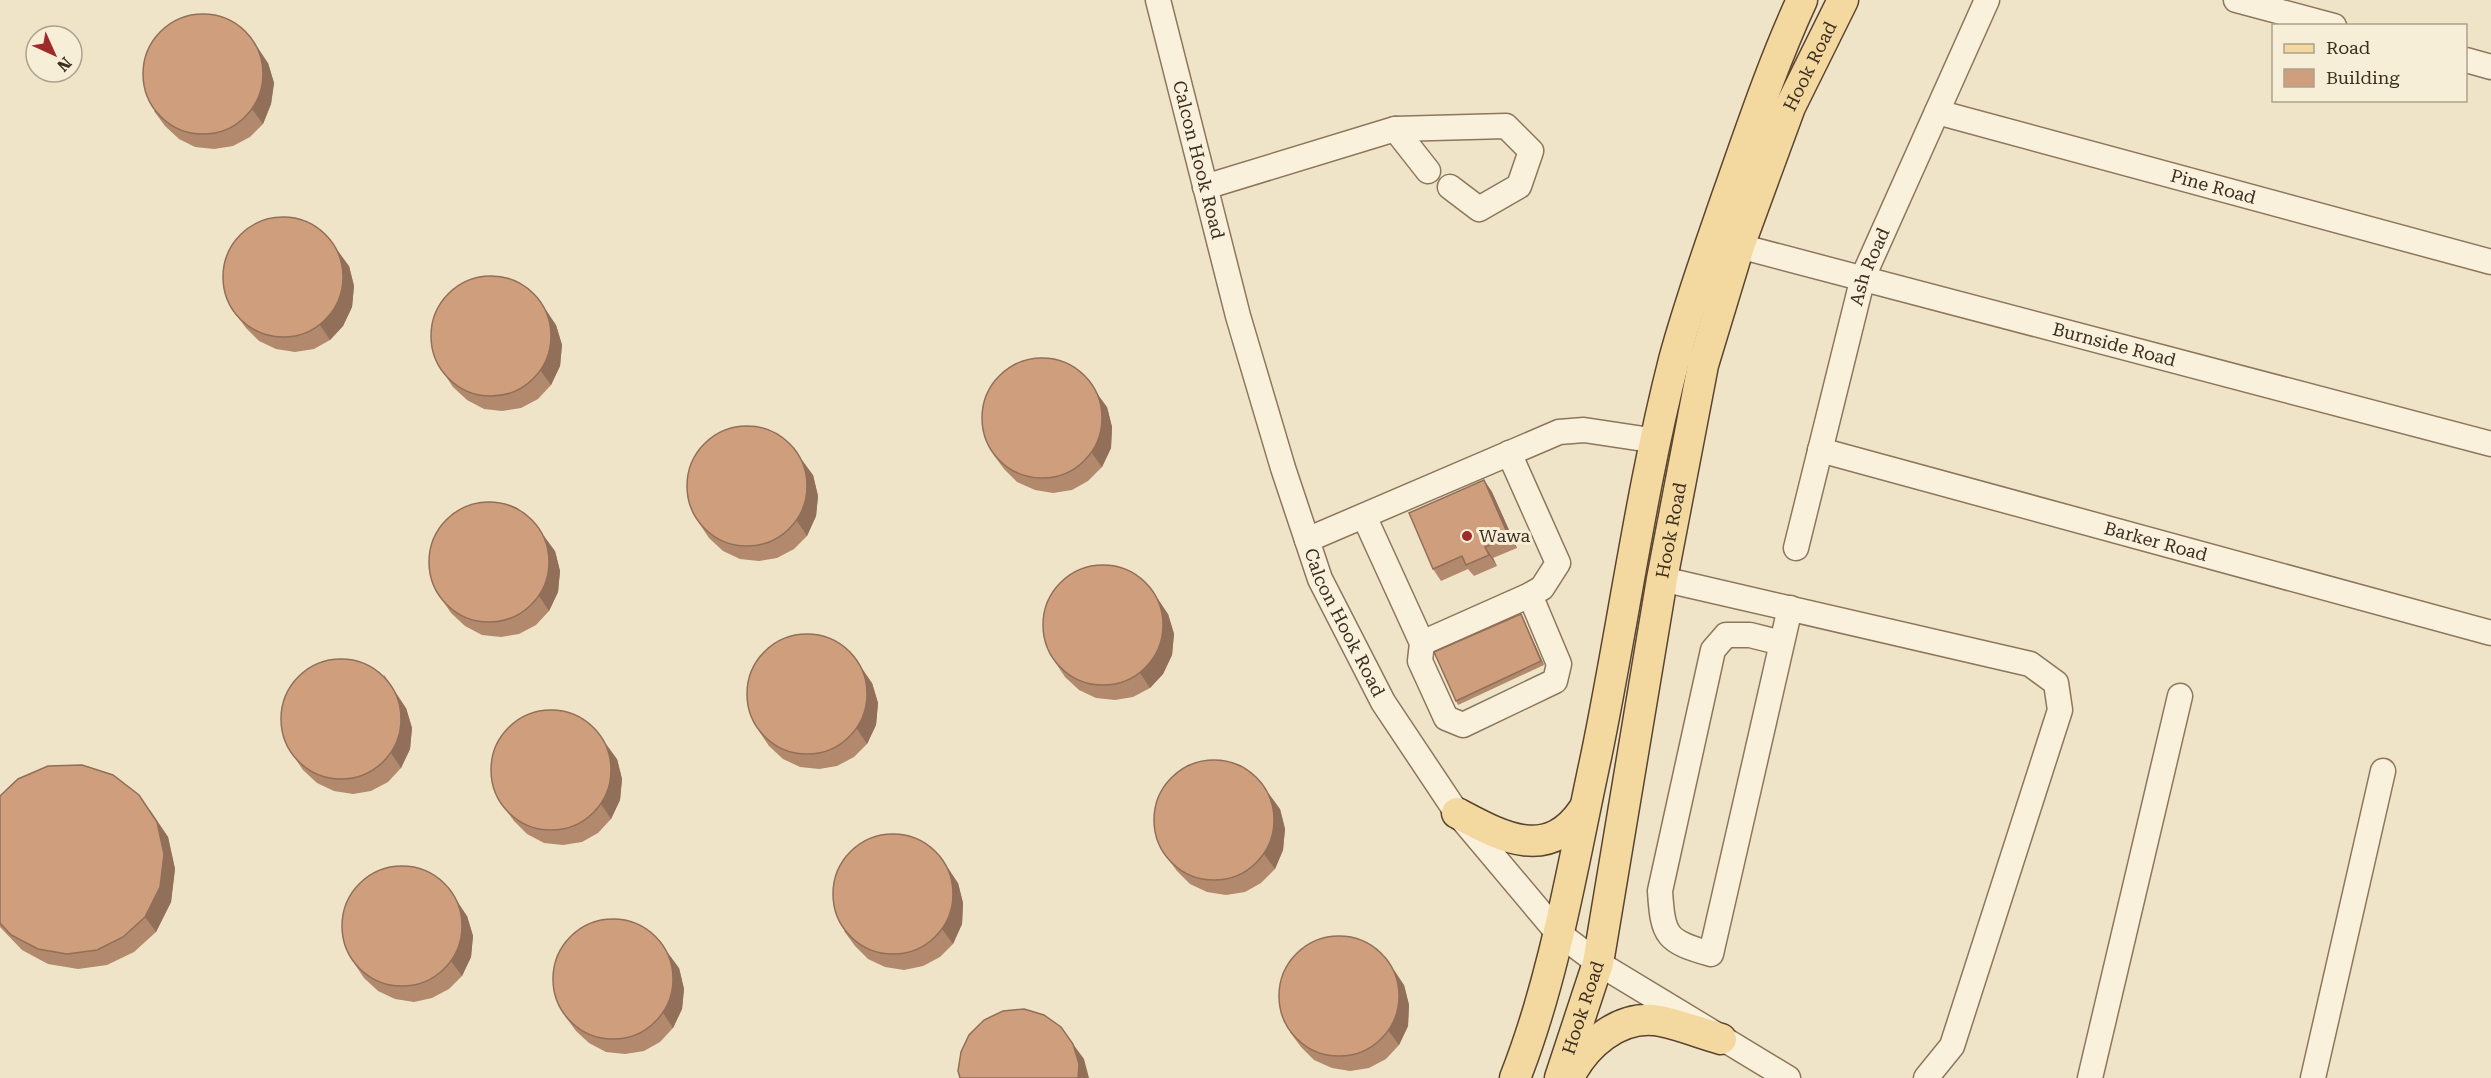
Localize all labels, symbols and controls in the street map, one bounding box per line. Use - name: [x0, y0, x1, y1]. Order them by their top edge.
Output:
- street label: Hook Road: [1779, 18, 1841, 114]
- north arrow: [24, 24, 84, 84]
- legend: [2272, 24, 2467, 102]
- text: Road: [2326, 37, 2371, 58]
- text: N: [53, 53, 75, 75]
- text: Building: [2326, 67, 2400, 88]
- street label: Calcon Hook Road: [1169, 78, 1229, 242]
- street label: Pine Road: [2168, 165, 2259, 208]
- street label: Ash Road: [1845, 224, 1894, 308]
- street label: Burnside Road: [2050, 318, 2179, 371]
- street label: Hook Road: [1651, 480, 1690, 580]
- street label: Barker Road: [2102, 517, 2210, 565]
- place label: Wawa: [1479, 525, 1531, 546]
- marker: Wawa: [1460, 529, 1474, 543]
- street label: Calcon Hook Road: [1300, 545, 1390, 700]
- street label: Hook Road: [1558, 958, 1608, 1057]

